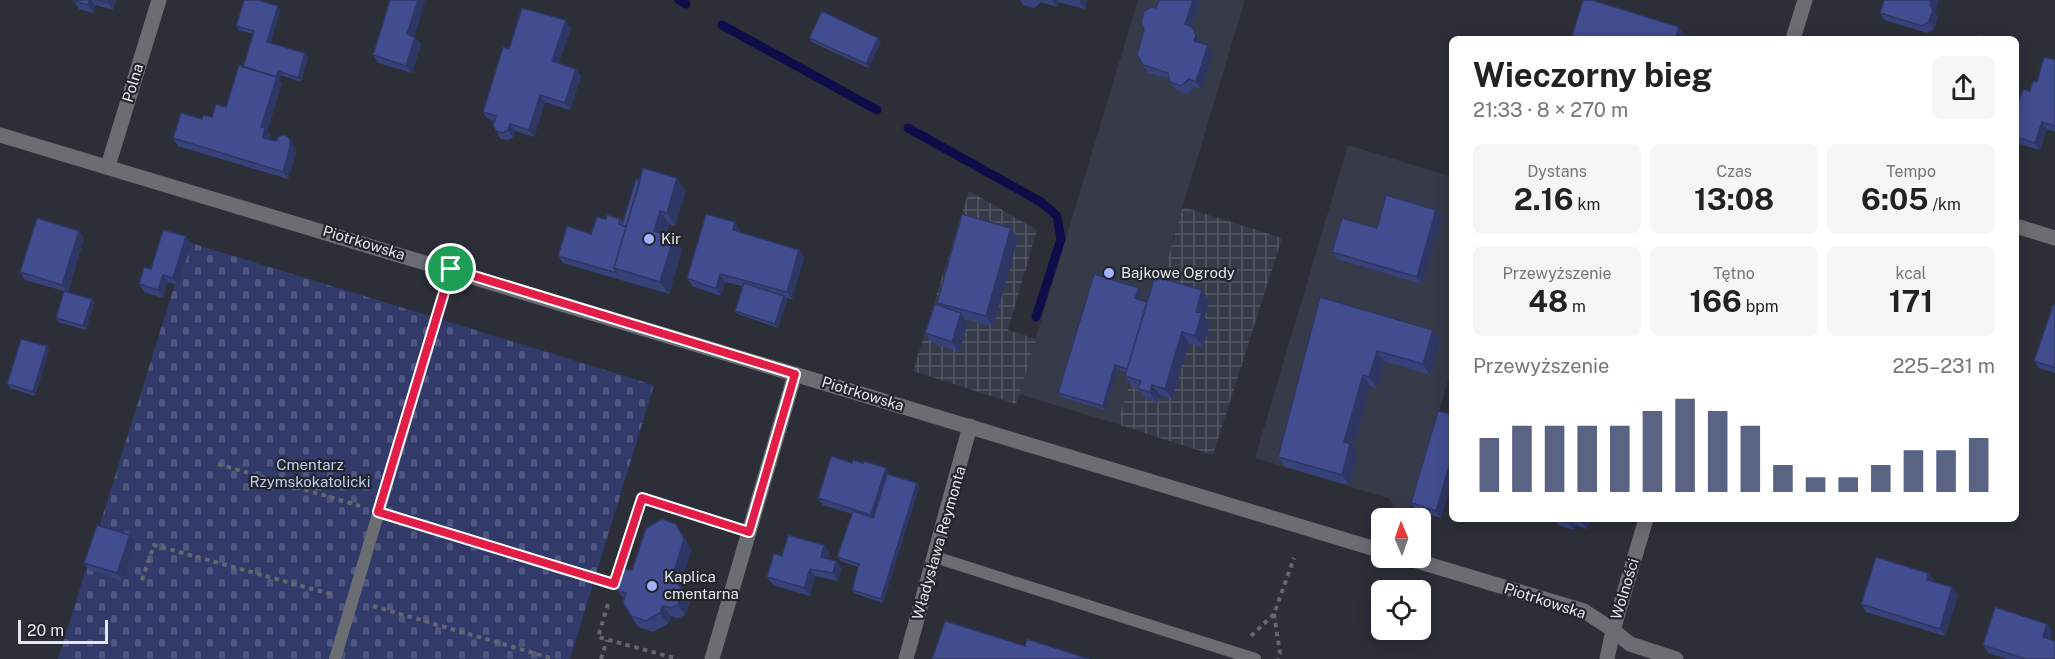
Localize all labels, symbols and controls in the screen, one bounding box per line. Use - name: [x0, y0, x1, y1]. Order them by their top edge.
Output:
- text: Wieczorny bieg: [1473, 56, 1712, 94]
- button: share: [1932, 56, 1995, 119]
- street label: Polna: [119, 62, 146, 104]
- text: 21:33 · 8 × 270 m: [1473, 98, 1628, 122]
- text: Dystans: [1527, 162, 1587, 181]
- text: Czas: [1716, 162, 1752, 181]
- text: Tempo: [1886, 162, 1936, 181]
- text: 2.16: [1514, 181, 1574, 217]
- text: 13:08: [1694, 181, 1774, 217]
- text: 6:05: [1861, 181, 1929, 217]
- text: km: [1574, 195, 1600, 214]
- text: /km: [1929, 195, 1961, 214]
- street label: Piotrkowska: [321, 222, 407, 263]
- place label: Kir: [661, 230, 681, 247]
- marker: Kir: [642, 232, 656, 246]
- pin: [425, 243, 476, 294]
- icon: arrive: [434, 252, 467, 285]
- place label: Bajkowe Ogrody: [1121, 264, 1235, 281]
- text: Przewyższenie: [1502, 264, 1612, 283]
- text: Tętno: [1713, 264, 1755, 283]
- text: kcal: [1896, 264, 1926, 283]
- marker: Bajkowe Ogrody: [1102, 266, 1116, 280]
- text: 48: [1528, 283, 1568, 319]
- text: 166: [1689, 283, 1742, 319]
- text: 171: [1889, 283, 1933, 319]
- text: m: [1568, 297, 1586, 316]
- text: bpm: [1742, 297, 1779, 316]
- text: Przewyższenie: [1473, 354, 1609, 378]
- text: 225–231 m: [1892, 354, 1995, 378]
- street label: Piotrkowska: [820, 373, 906, 414]
- park label: Cmentarz Rzymskokatolicki: [250, 456, 370, 490]
- street label: Władysława Reymonta: [908, 464, 969, 621]
- north arrow: [1371, 508, 1431, 568]
- map controls: [1371, 508, 1431, 640]
- street label: Wolności: [1607, 556, 1642, 621]
- place label: Kaplica cmentarna: [664, 568, 739, 602]
- marker: Kaplica cmentarna: [645, 579, 659, 593]
- street label: Piotrkowska: [1502, 579, 1588, 622]
- button: locate: [1371, 580, 1431, 640]
- scale bar: [18, 617, 108, 644]
- text: 20 m: [27, 621, 64, 640]

